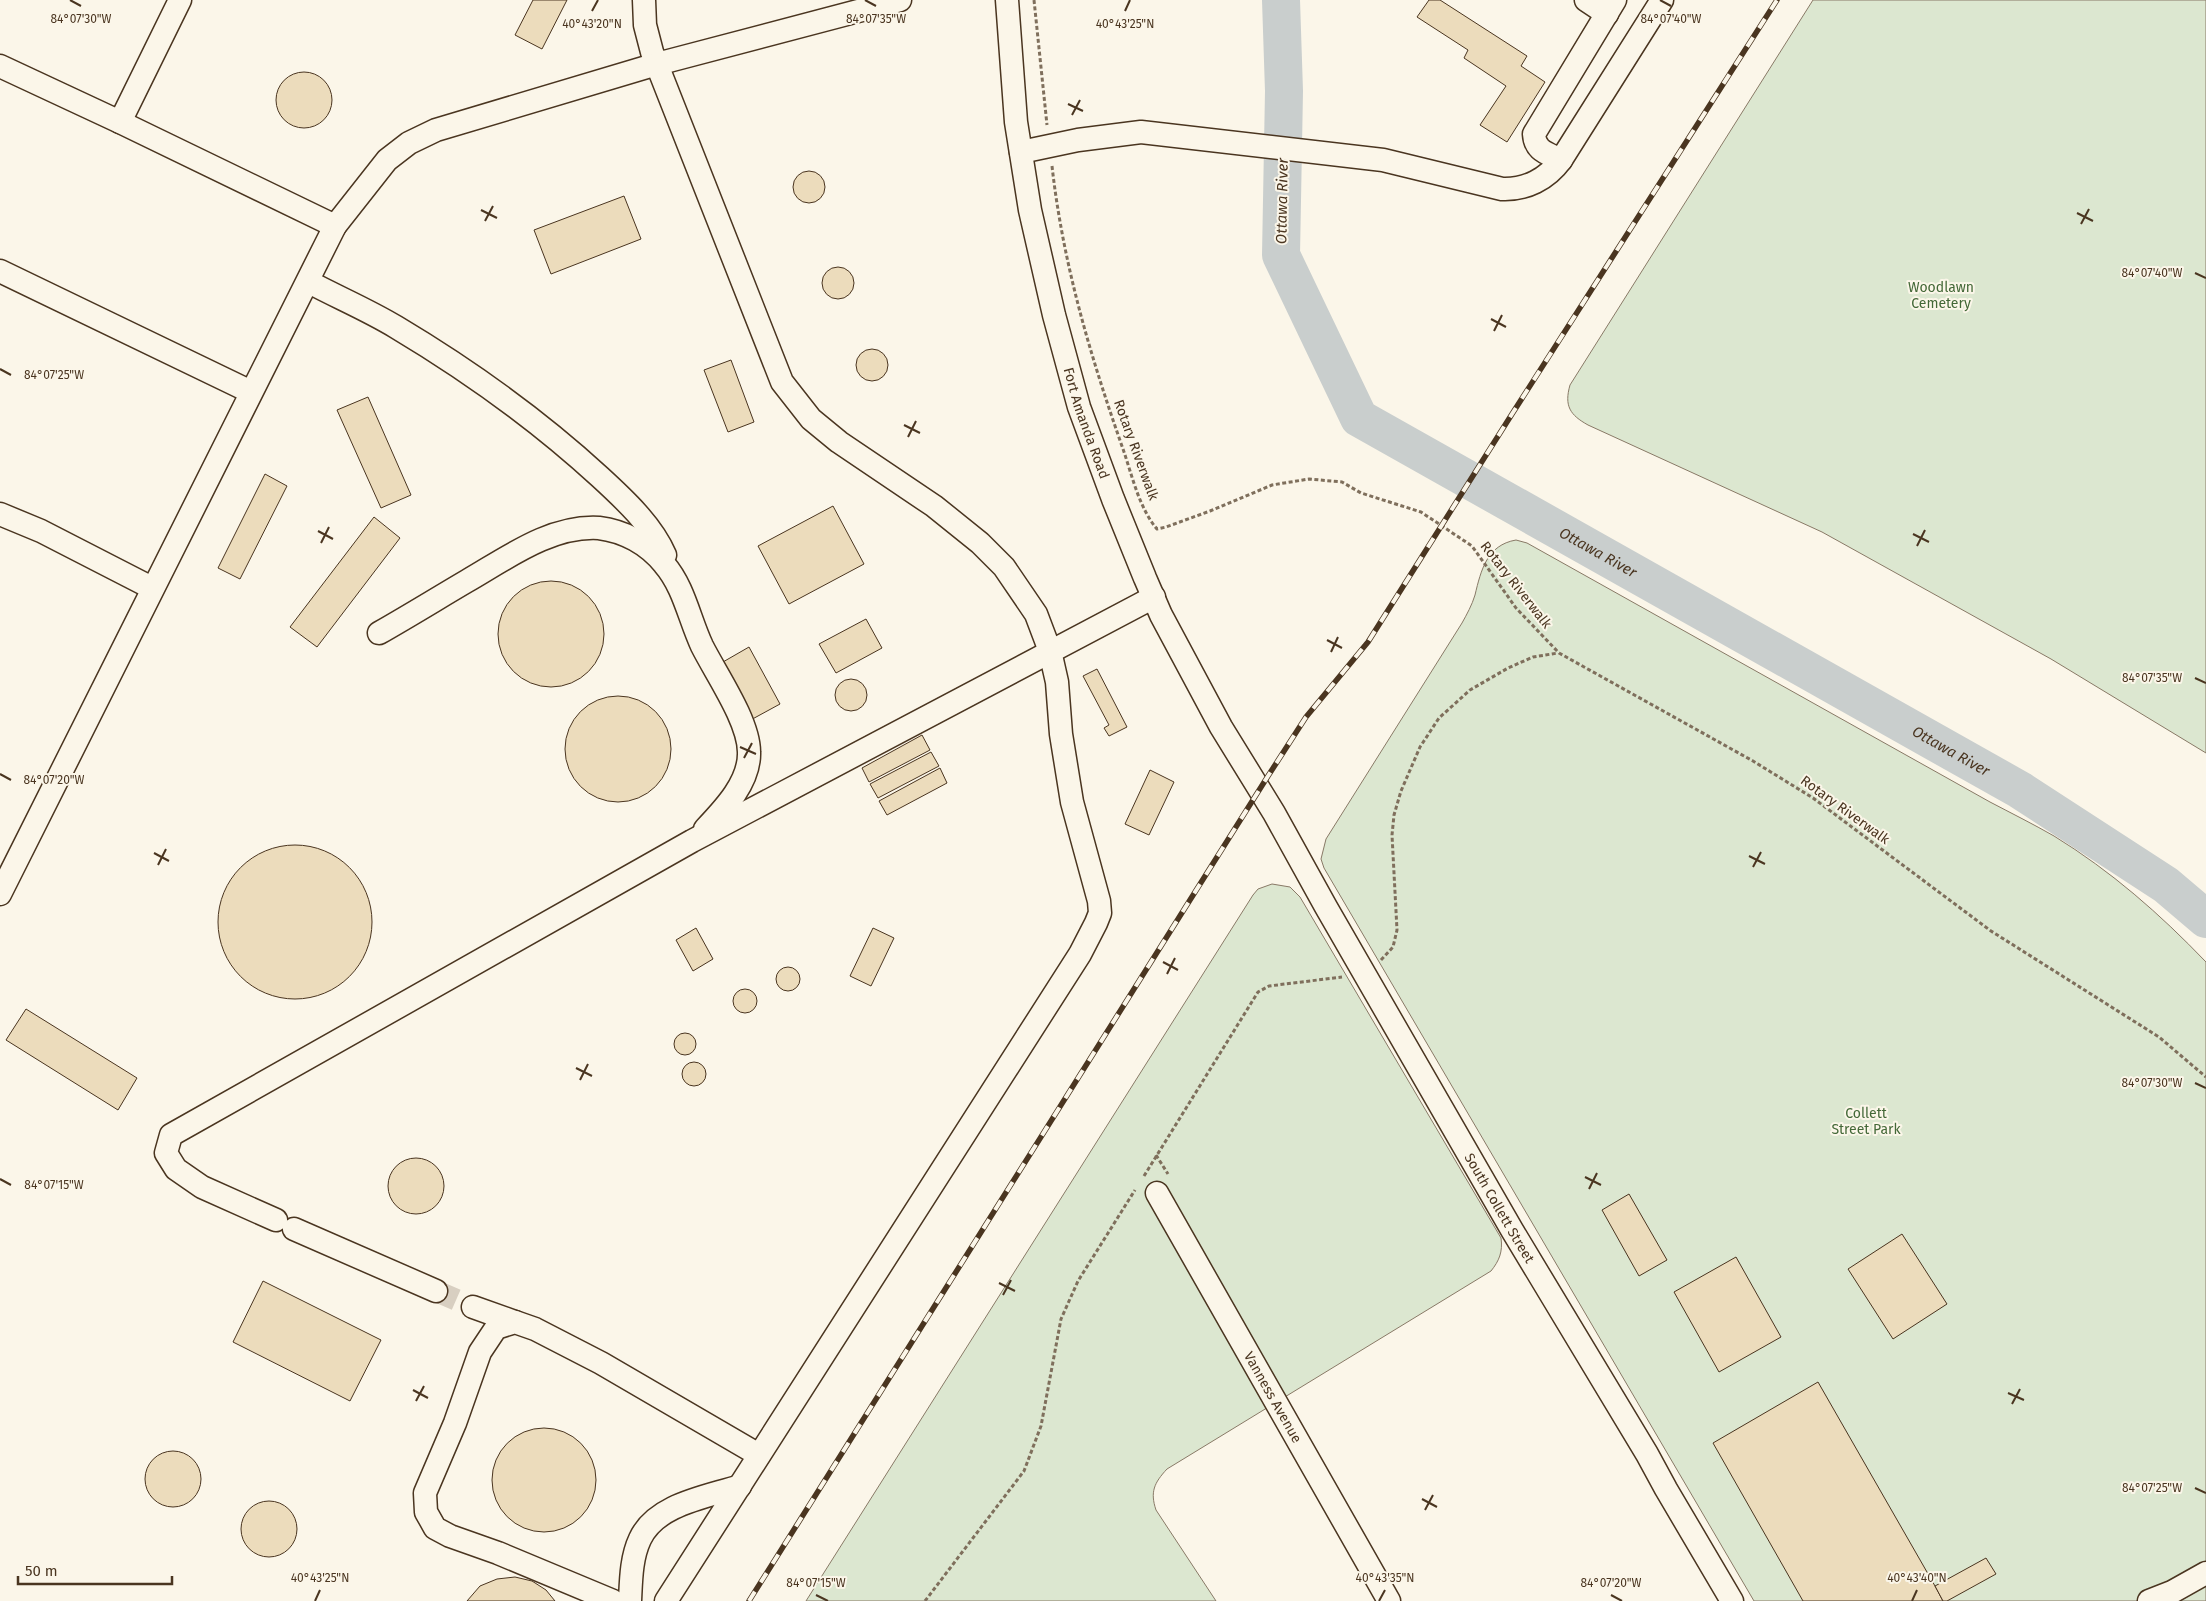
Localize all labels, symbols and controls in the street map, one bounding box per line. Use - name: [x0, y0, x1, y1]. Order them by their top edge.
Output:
- text: 84°07'30"W: [50, 12, 112, 26]
- text: 84°07'35"W: [846, 12, 906, 26]
- text: 84°07'40"W: [1641, 12, 1702, 26]
- text: 40°43'20"N: [562, 17, 622, 31]
- text: 40°43'25"N: [1096, 17, 1154, 31]
- water label: Ottawa River: [1272, 157, 1292, 244]
- text: 84°07'40"W: [2122, 266, 2183, 280]
- park label: Woodlawn Cemetery: [1908, 279, 1974, 312]
- street label: Fort Amanda Road: [1060, 365, 1113, 481]
- text: 84°07'25"W: [24, 368, 84, 382]
- street label: Rotary Riverwalk: [1110, 397, 1162, 503]
- water label: Ottawa River: [1556, 524, 1641, 582]
- street label: Rotary Riverwalk: [1477, 538, 1556, 633]
- text: 84°07'35"W: [2122, 671, 2182, 685]
- water label: Ottawa River: [1909, 722, 1994, 781]
- street label: Rotary Riverwalk: [1797, 772, 1894, 848]
- text: 84°07'20"W: [23, 773, 85, 787]
- text: 84°07'30"W: [2121, 1076, 2183, 1090]
- park label: Collett Street Park: [1831, 1105, 1901, 1138]
- street label: South Collett Street: [1461, 1150, 1539, 1267]
- text: 84°07'15"W: [24, 1178, 84, 1192]
- street label: Vanness Avenue: [1241, 1349, 1306, 1446]
- text: 84°07'25"W: [2122, 1481, 2182, 1495]
- scale bar: [18, 1554, 171, 1586]
- text: 50 m: [25, 1562, 58, 1580]
- text: 40°43'25"N: [291, 1571, 349, 1585]
- text: 40°43'35"N: [1356, 1571, 1414, 1585]
- text: 40°43'40"N: [1887, 1571, 1947, 1585]
- text: 84°07'15"W: [786, 1576, 846, 1590]
- text: 84°07'20"W: [1580, 1576, 1642, 1590]

